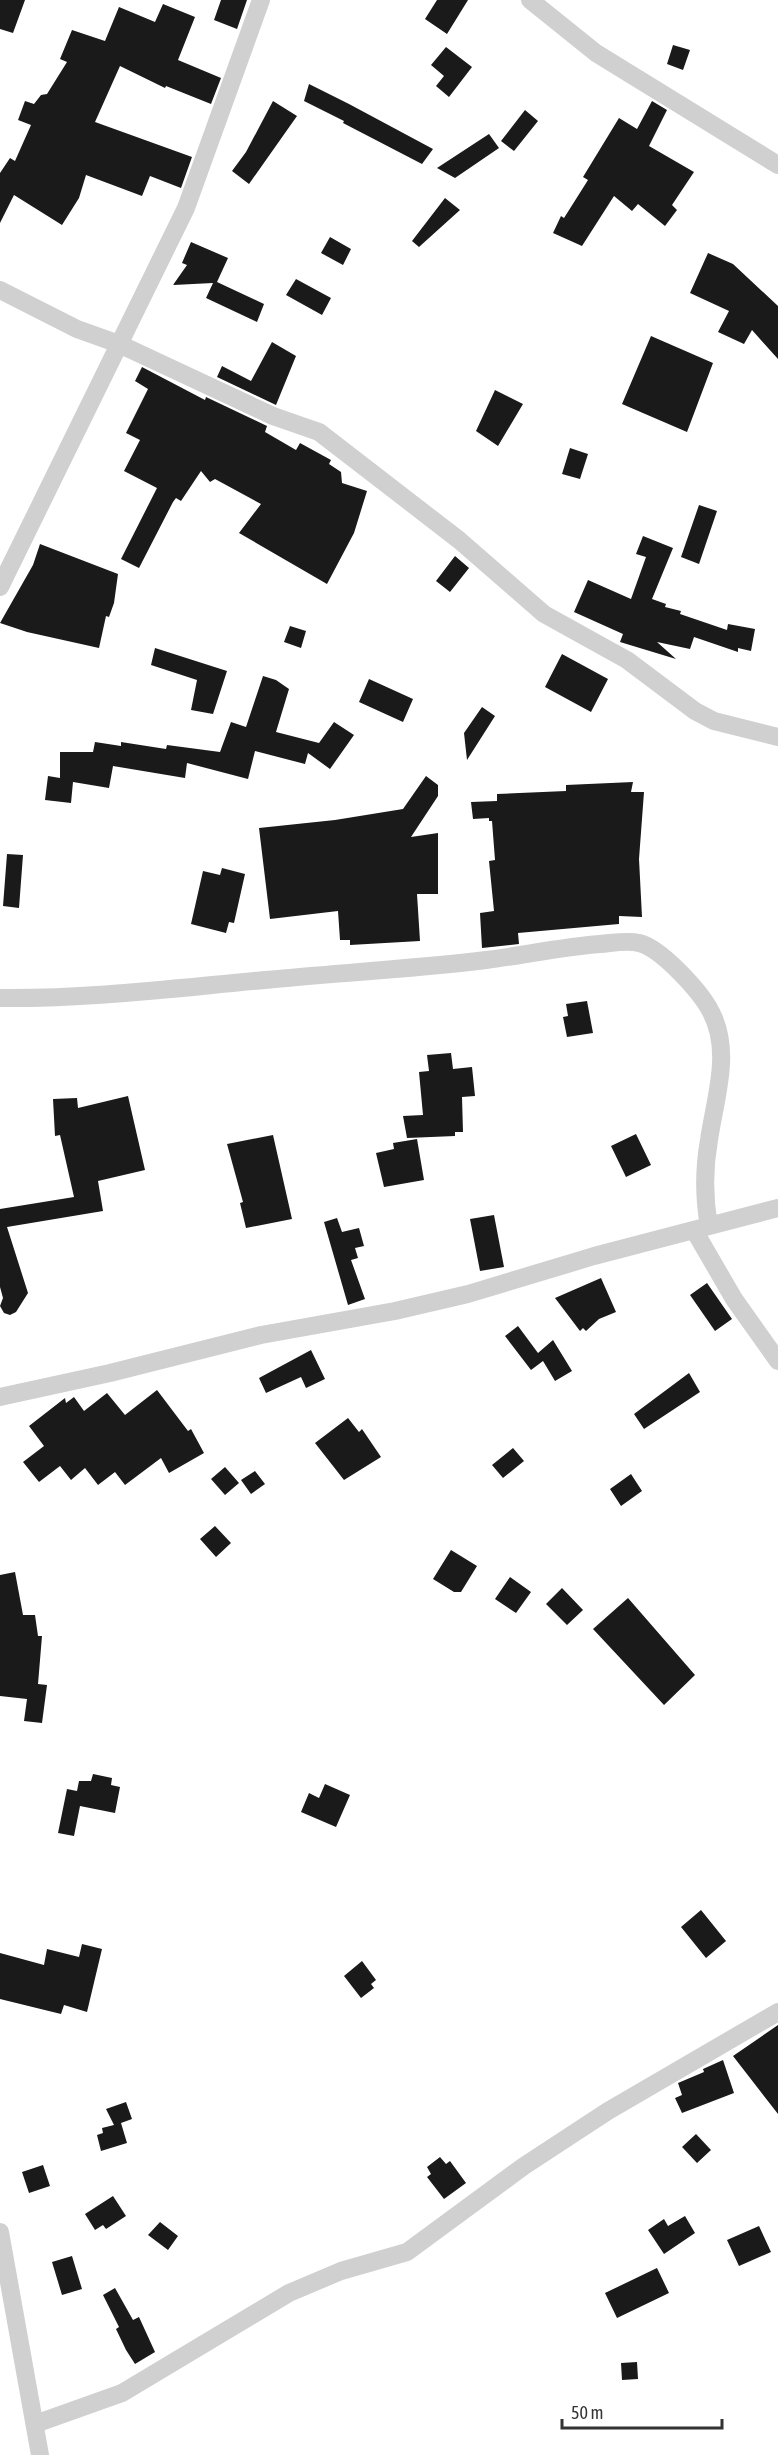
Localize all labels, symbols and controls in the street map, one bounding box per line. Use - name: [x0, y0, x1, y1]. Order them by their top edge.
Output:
- scale bar: [562, 2392, 722, 2430]
- text: 50 m: [571, 2402, 603, 2423]

